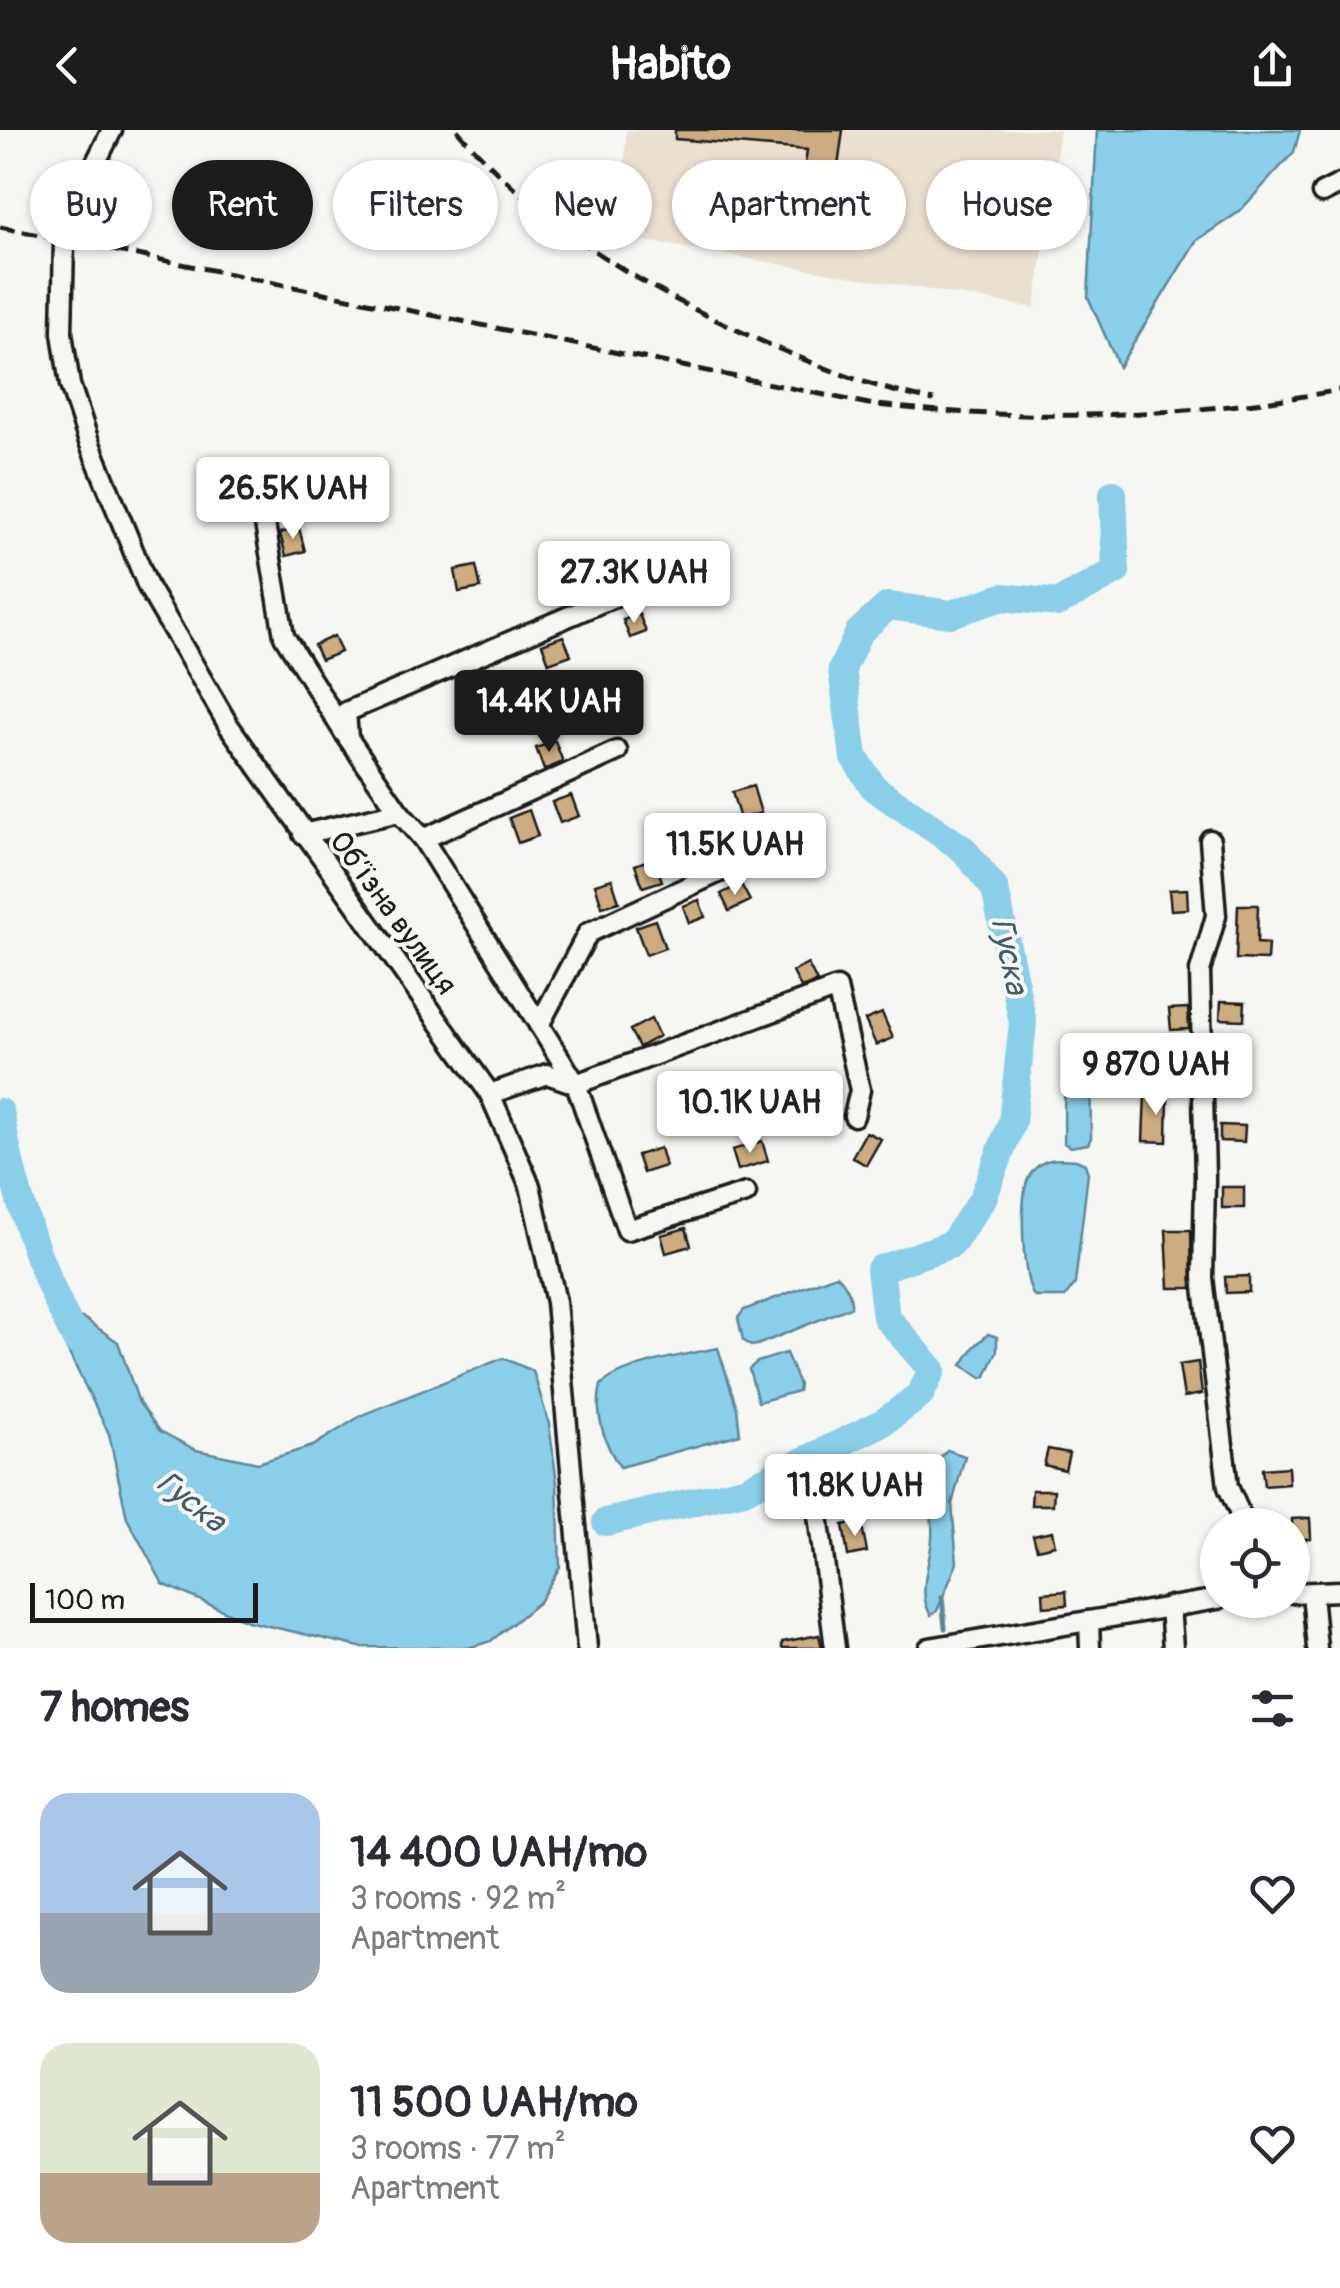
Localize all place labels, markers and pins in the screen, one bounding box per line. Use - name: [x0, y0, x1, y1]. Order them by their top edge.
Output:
- pin: 26.5K UAH: [179, 457, 407, 542]
- pin: 27.3K UAH: [520, 541, 748, 626]
- pin: 14.4K UAH: [435, 670, 663, 755]
- pin: 11.5K UAH: [621, 813, 849, 898]
- pin: 9 870 UAH: [1042, 1033, 1270, 1118]
- pin: 10.1K UAH: [636, 1071, 864, 1156]
- pin: 11.8K UAH: [741, 1454, 969, 1539]

